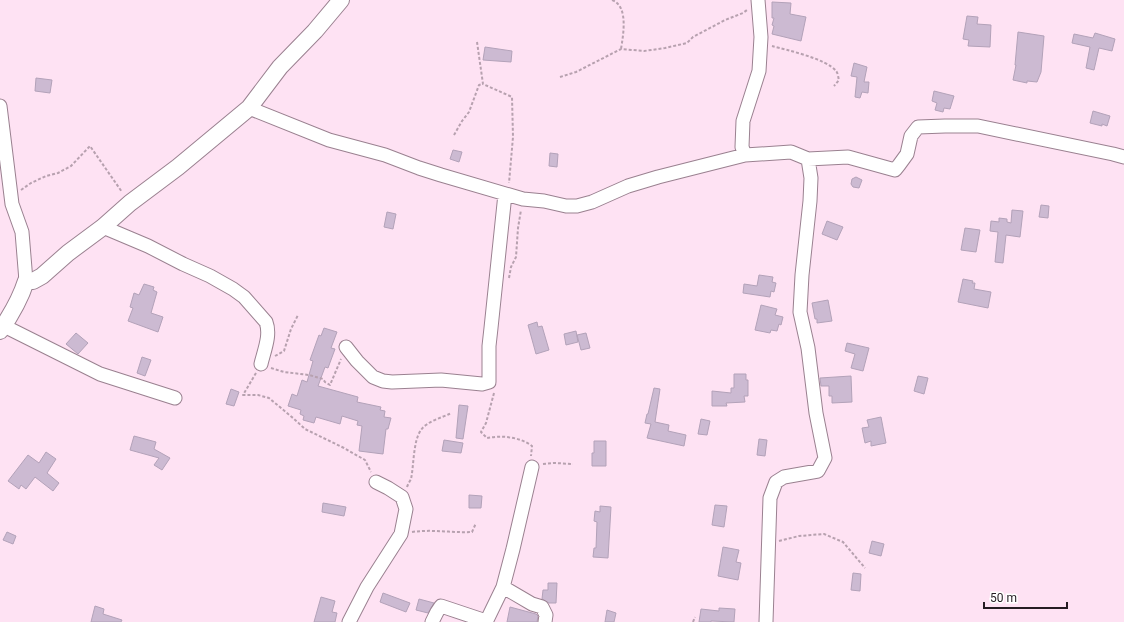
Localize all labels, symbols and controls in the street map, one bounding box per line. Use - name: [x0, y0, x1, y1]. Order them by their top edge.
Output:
- scale bar: [984, 584, 1067, 610]
- text: 50 m: [990, 591, 1017, 605]

